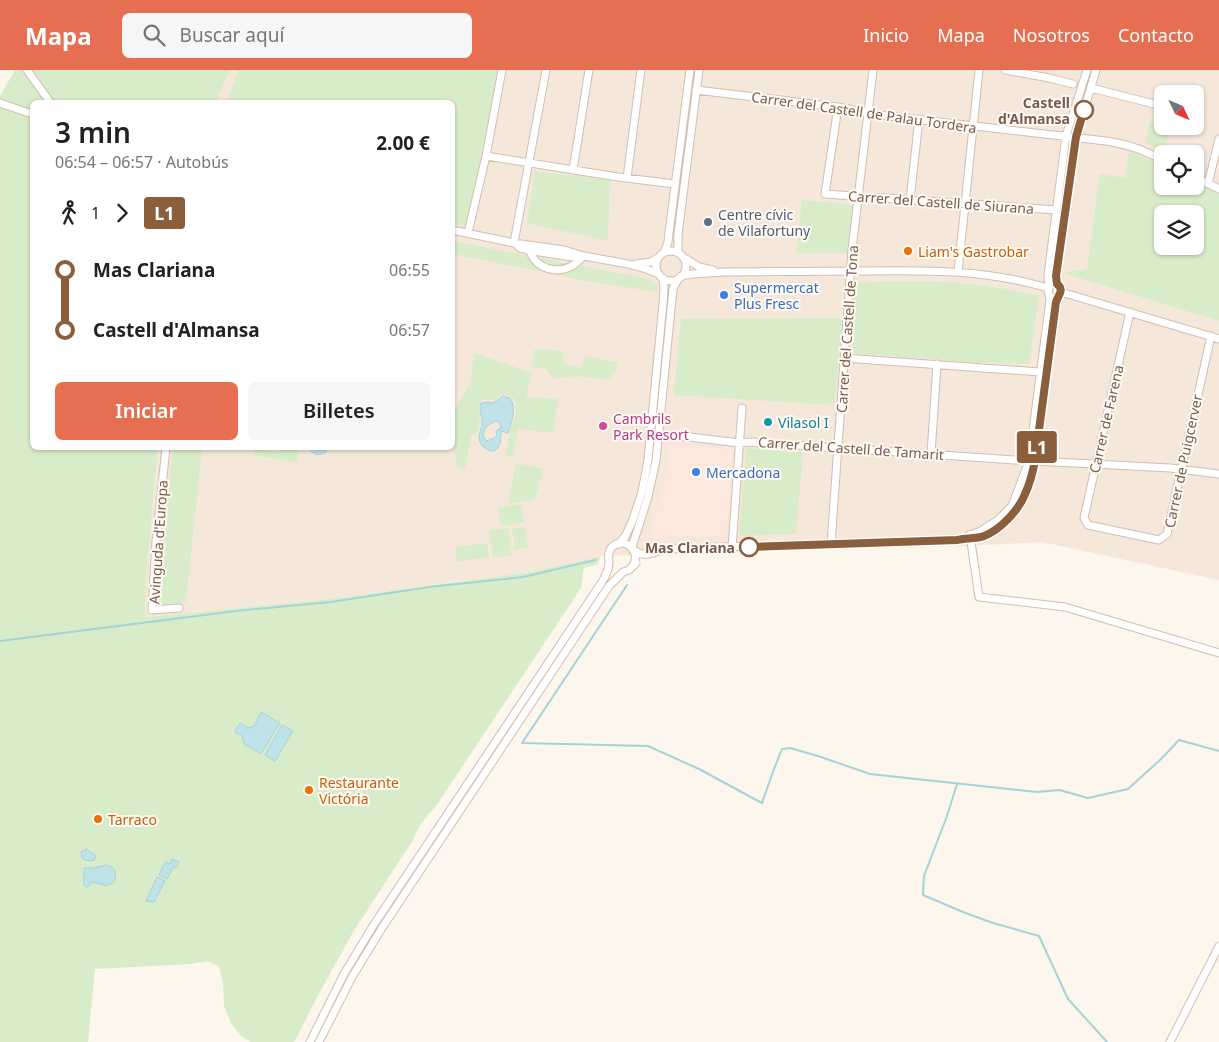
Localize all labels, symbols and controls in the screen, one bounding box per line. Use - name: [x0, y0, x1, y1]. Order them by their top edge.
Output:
- search box: [122, 13, 472, 58]
- text: Mapa: [25, 19, 92, 52]
- icon: search: [140, 21, 168, 49]
- text: Buscar aquí: [180, 22, 284, 48]
- text: Inicio: [863, 23, 909, 47]
- text: Mapa: [937, 23, 985, 47]
- text: Nosotros: [1013, 23, 1090, 47]
- text: Contacto: [1118, 23, 1194, 47]
- north arrow: [1154, 85, 1204, 135]
- map controls: [1154, 85, 1204, 255]
- street label: Carrer del Castell de Palau Tordera: [750, 87, 978, 137]
- place label: Castell d'Almansa: [998, 93, 1070, 128]
- marker: Castell d'Almansa: [1074, 100, 1094, 120]
- text: 3 min: [55, 113, 131, 151]
- text: 2.00 €: [376, 130, 430, 156]
- button: locate: [1154, 145, 1204, 195]
- text: 06:54 – 06:57 · Autobús: [55, 151, 229, 173]
- street label: Carrer del Castell de Siurana: [847, 186, 1035, 218]
- icon: walk: [55, 199, 83, 227]
- icon: forward: [108, 199, 136, 227]
- text: L1: [154, 201, 175, 225]
- text: 1: [91, 202, 100, 224]
- place label: Centre cívic de Vilafortuny: [718, 205, 811, 240]
- button: layers: [1154, 205, 1204, 255]
- marker: Centre cívic de Vilafortuny: [702, 216, 714, 228]
- place label: Liam's Gastrobar: [918, 242, 1029, 261]
- street label: Carrer del Castell de Tona: [832, 244, 862, 414]
- marker: Liam's Gastrobar: [902, 245, 914, 257]
- text: Mas Clariana: [93, 257, 215, 283]
- text: 06:55: [389, 259, 430, 281]
- place label: Supermercat Plus Fresc: [734, 278, 819, 313]
- marker: Supermercat Plus Fresc: [718, 289, 730, 301]
- text: Castell d'Almansa: [93, 317, 260, 343]
- text: 06:57: [389, 319, 430, 341]
- street label: Carrer de Farena: [1084, 363, 1128, 475]
- button: Iniciar: [55, 382, 238, 440]
- button: Billetes: [248, 382, 430, 440]
- street label: Carrer de Puigcerver: [1160, 392, 1206, 529]
- place label: Cambrils Park Resort: [613, 409, 689, 444]
- place label: Vilasol I: [778, 413, 829, 432]
- marker: Vilasol I: [762, 416, 774, 428]
- marker: Cambrils Park Resort: [597, 420, 609, 432]
- line badge: L1: [1014, 431, 1060, 463]
- street label: Carrer del Castell de Tamarit: [757, 432, 945, 464]
- text: L1: [1027, 435, 1047, 459]
- place label: Mercadona: [706, 463, 780, 482]
- marker: Mercadona: [690, 466, 702, 478]
- street label: Avinguda d'Europa: [144, 479, 172, 605]
- marker: Mas Clariana: [739, 537, 759, 557]
- place label: Mas Clariana: [645, 538, 735, 557]
- place label: Restaurante Victória: [319, 773, 399, 808]
- marker: Restaurante Victória: [303, 784, 315, 796]
- place label: Tarraco: [108, 810, 157, 829]
- marker: Tarraco: [92, 813, 104, 825]

